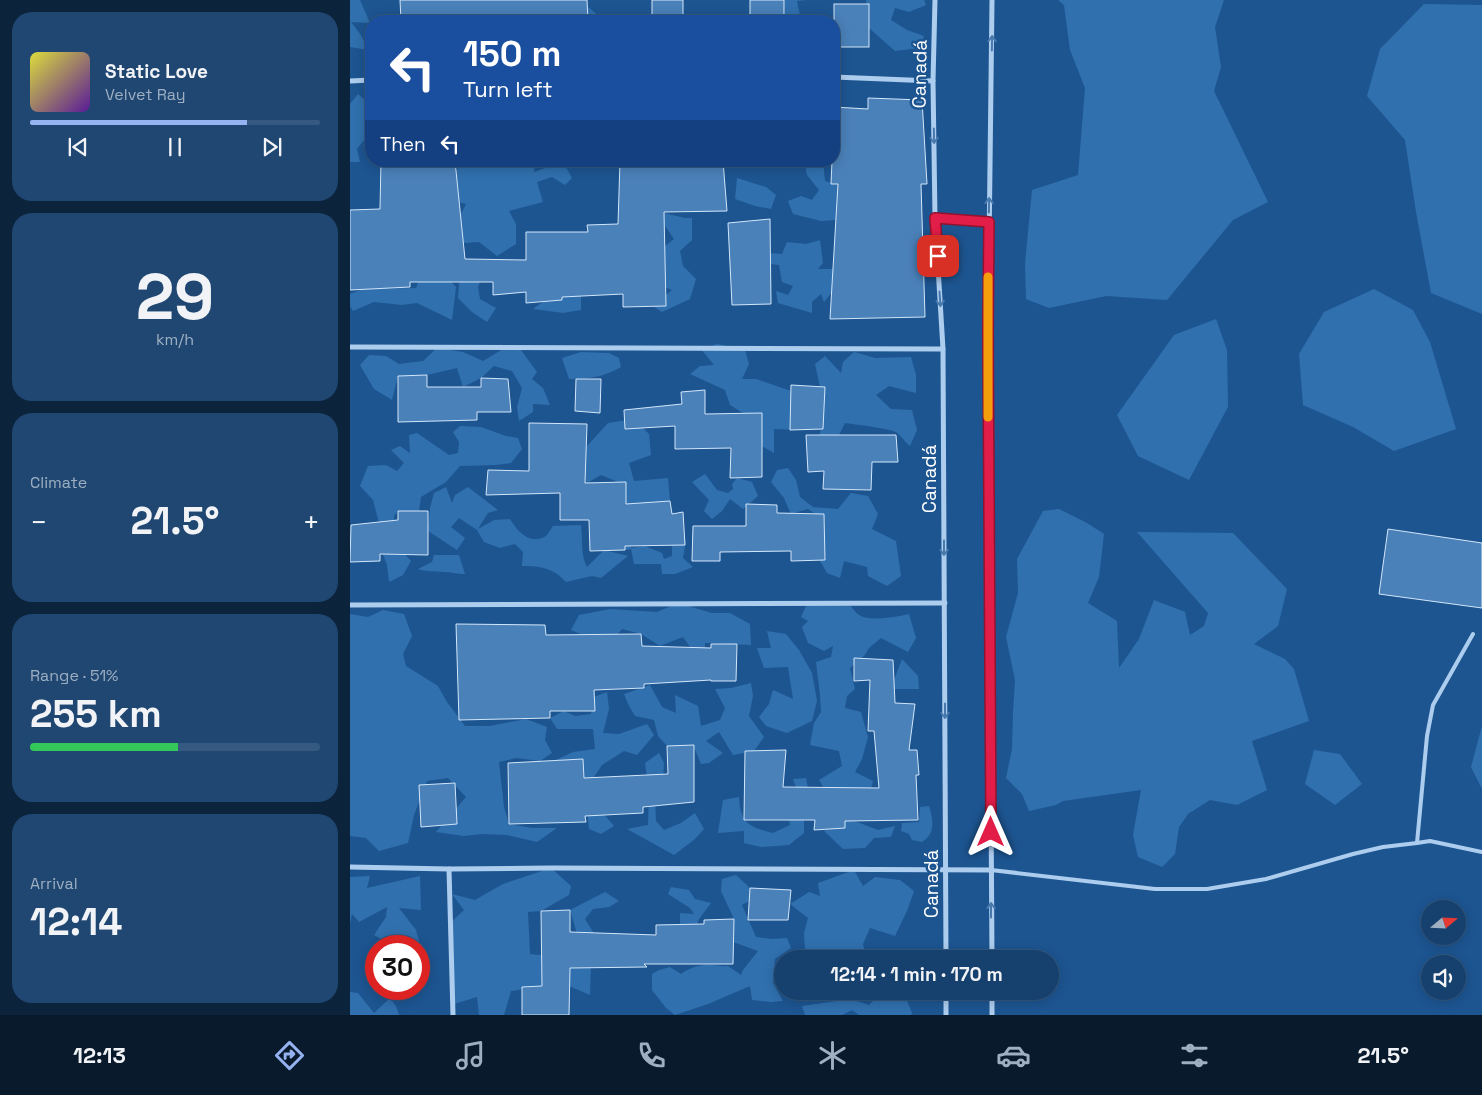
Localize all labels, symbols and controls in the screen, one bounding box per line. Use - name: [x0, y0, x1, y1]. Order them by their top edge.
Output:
- text: 150 m: [463, 32, 561, 76]
- icon: left: [380, 35, 445, 100]
- one-way arrow: [987, 35, 996, 51]
- street label: Canadá: [906, 39, 933, 109]
- text: Static Love: [105, 59, 208, 84]
- text: Turn left: [463, 75, 553, 103]
- text: Velvet Ray: [105, 84, 186, 105]
- one-way arrow: [929, 128, 939, 144]
- icon: left: [436, 130, 464, 158]
- text: Then: [380, 132, 426, 157]
- icon: previous: [64, 133, 92, 161]
- icon: pause: [161, 133, 189, 161]
- icon: next: [258, 133, 286, 161]
- one-way arrow: [984, 197, 994, 214]
- pin: [917, 235, 959, 277]
- icon: arrive: [924, 242, 952, 270]
- text: 29: [136, 255, 214, 338]
- one-way arrow: [936, 290, 945, 306]
- text: km/h: [156, 329, 194, 350]
- street label: Canadá: [917, 445, 942, 513]
- text: Climate: [30, 472, 87, 493]
- text: 21.5°: [131, 497, 219, 545]
- text: −: [30, 504, 47, 540]
- text: +: [303, 504, 320, 540]
- one-way arrow: [939, 540, 949, 556]
- text: Range · 51%: [30, 665, 118, 686]
- text: 255 km: [30, 690, 162, 738]
- one-way arrow: [940, 702, 950, 719]
- position arrow: [964, 805, 1016, 857]
- street label: Canadá: [919, 850, 944, 918]
- text: Arrival: [30, 873, 78, 894]
- text: 12:14: [30, 898, 122, 946]
- north arrow: [1421, 900, 1466, 945]
- map controls: [1421, 900, 1466, 1000]
- one-way arrow: [986, 902, 996, 918]
- speed limit sign: 30: [365, 935, 430, 1000]
- button: sound: [1421, 955, 1466, 1000]
- text: 12:14 · 1 min · 170 m: [830, 962, 1003, 987]
- icon: directions: [272, 1038, 307, 1073]
- icon: music: [453, 1038, 488, 1073]
- icon: phone: [634, 1038, 669, 1073]
- icon: climate: [815, 1038, 850, 1073]
- icon: car: [996, 1038, 1031, 1073]
- icon: filters: [1177, 1038, 1212, 1073]
- text: 12:13: [73, 1041, 126, 1069]
- text: 21.5°: [1358, 1041, 1409, 1069]

